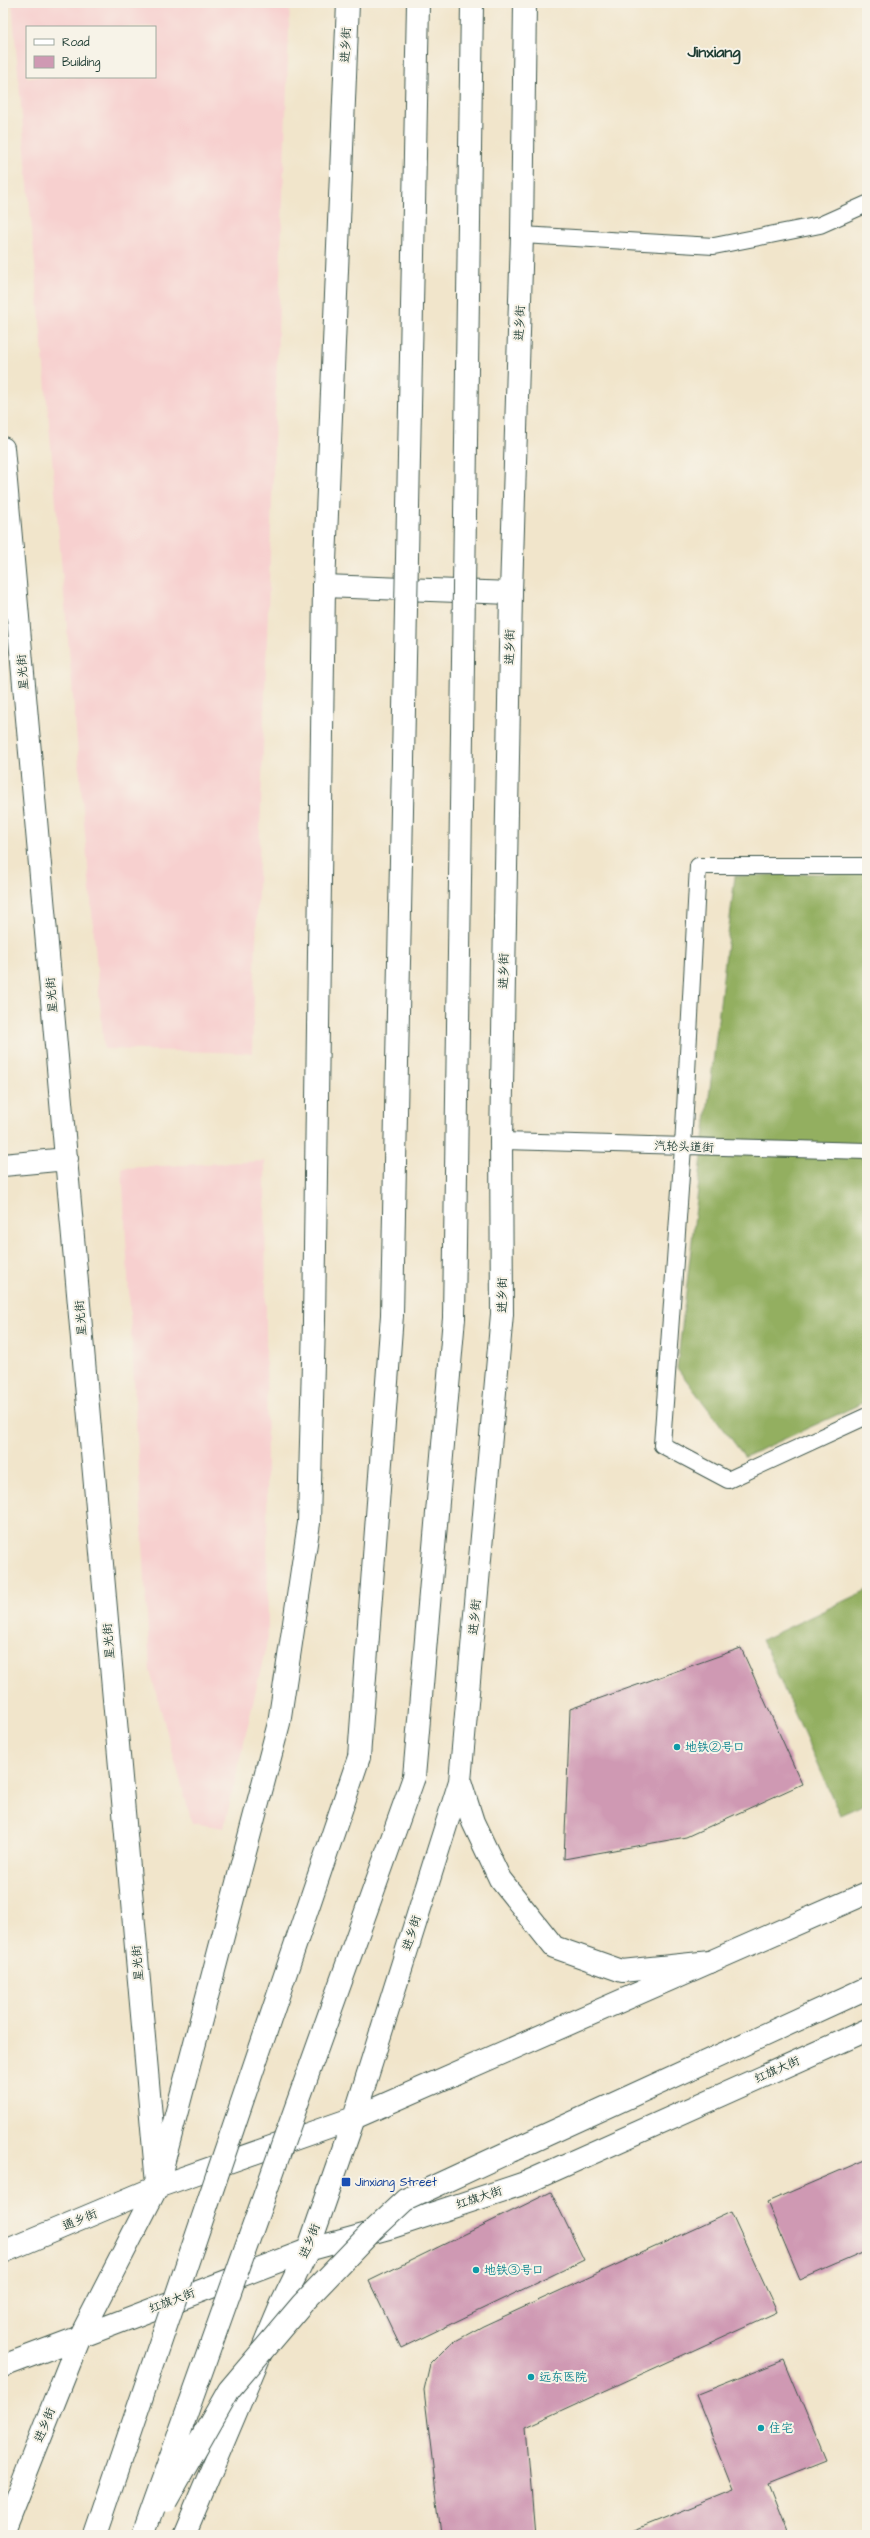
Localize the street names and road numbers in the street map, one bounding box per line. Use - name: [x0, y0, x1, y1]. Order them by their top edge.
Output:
- street label: 进乡街: [337, 27, 355, 63]
- street label: 进乡街: [511, 305, 529, 341]
- street label: 进乡街: [501, 629, 519, 665]
- street label: 星光街: [13, 653, 33, 691]
- street label: 进乡街: [495, 953, 513, 989]
- street label: 星光街: [42, 976, 62, 1014]
- street label: 汽轮头道街: [654, 1137, 714, 1157]
- street label: 进乡街: [494, 1277, 511, 1313]
- street label: 星光街: [71, 1299, 91, 1337]
- street label: 进乡街: [465, 1598, 485, 1636]
- street label: 星光街: [99, 1622, 119, 1660]
- street label: 进乡街: [399, 1913, 425, 1953]
- street label: 星光街: [128, 1944, 148, 1982]
- street label: 红旗大街: [752, 2052, 802, 2088]
- street label: 红旗大街: [454, 2182, 504, 2214]
- street label: 通乡街: [60, 2205, 100, 2235]
- street label: 进乡街: [296, 2221, 324, 2261]
- street label: 红旗大街: [147, 2284, 197, 2318]
- street label: 进乡街: [30, 2405, 60, 2445]

